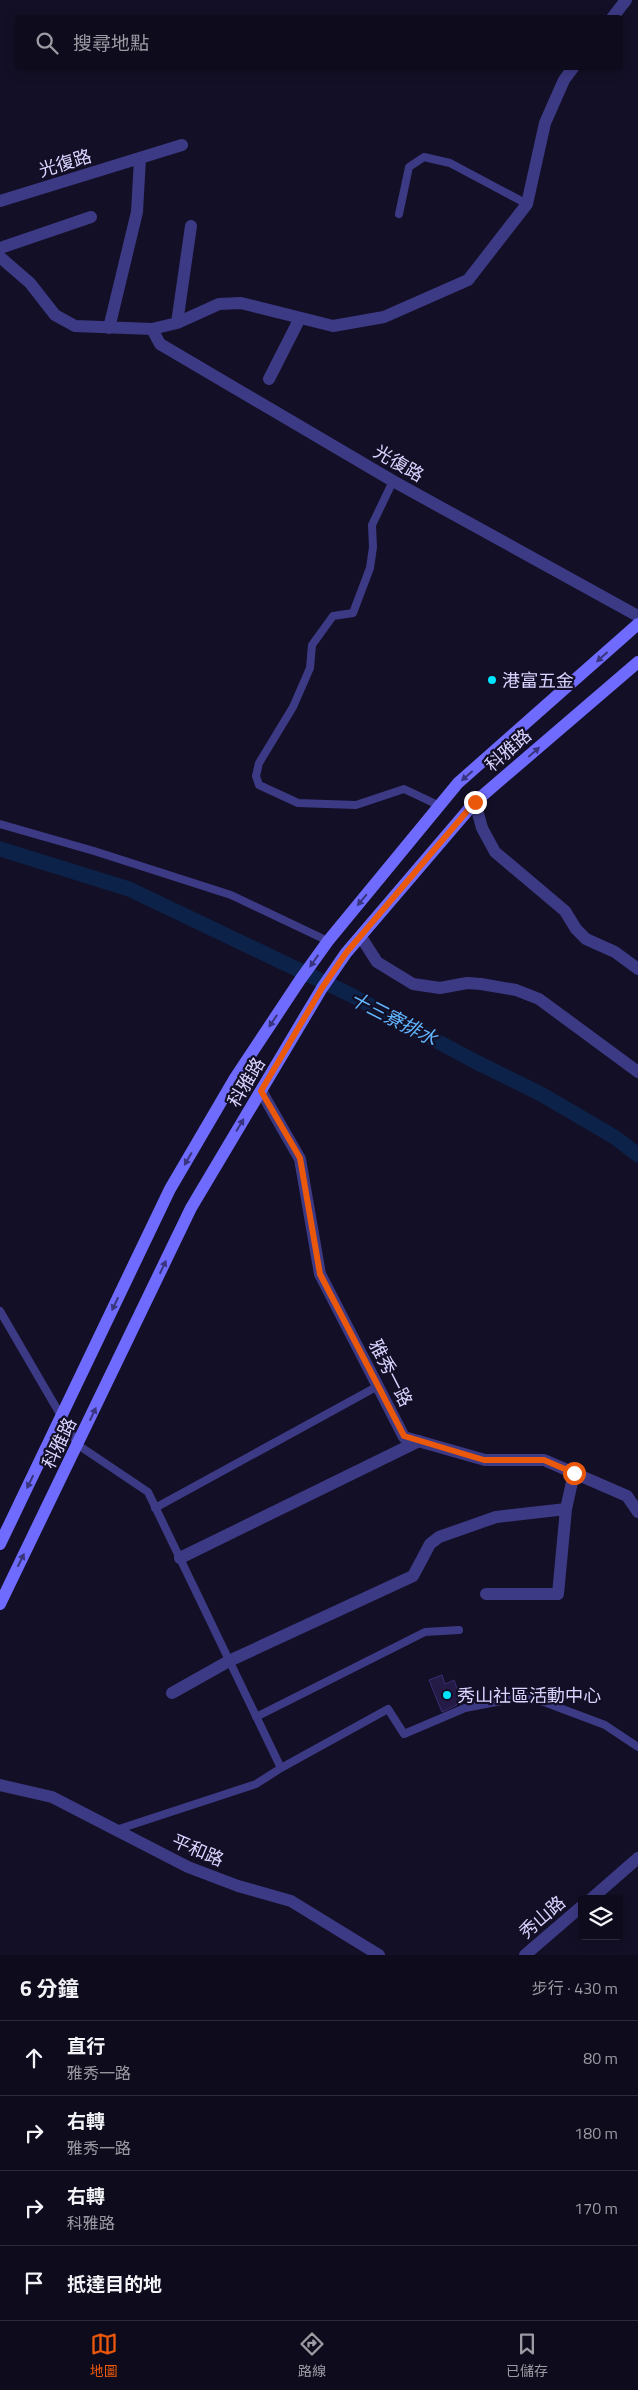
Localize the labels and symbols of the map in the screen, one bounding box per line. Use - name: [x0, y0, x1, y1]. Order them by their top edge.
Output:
- street label: 光復路: [35, 142, 95, 184]
- street label: 光復路: [369, 438, 429, 488]
- one-way arrow: [596, 651, 608, 663]
- place label: 港富五金: [502, 667, 574, 694]
- marker: 港富五金: [486, 674, 498, 686]
- street label: 科雅路: [479, 722, 537, 778]
- one-way arrow: [527, 746, 539, 758]
- one-way arrow: [460, 770, 473, 781]
- route end: [464, 791, 487, 814]
- one-way arrow: [357, 893, 368, 906]
- one-way arrow: [309, 954, 319, 967]
- water label: 十三寮排水: [345, 984, 444, 1053]
- one-way arrow: [268, 1014, 278, 1027]
- street label: 科雅路: [221, 1052, 271, 1112]
- one-way arrow: [236, 1118, 245, 1132]
- one-way arrow: [183, 1152, 192, 1165]
- one-way arrow: [158, 1260, 167, 1275]
- one-way arrow: [111, 1297, 119, 1311]
- street label: 雅秀一路: [363, 1335, 419, 1411]
- one-way arrow: [89, 1407, 97, 1421]
- street label: 科雅路: [35, 1413, 83, 1473]
- route start: [563, 1462, 586, 1485]
- one-way arrow: [26, 1475, 34, 1489]
- one-way arrow: [18, 1553, 26, 1567]
- place label: 秀山社區活動中心: [457, 1682, 601, 1709]
- marker: 秀山社區活動中心: [441, 1689, 453, 1701]
- street label: 平和路: [168, 1827, 228, 1873]
- street label: 秀山路: [513, 1889, 571, 1945]

